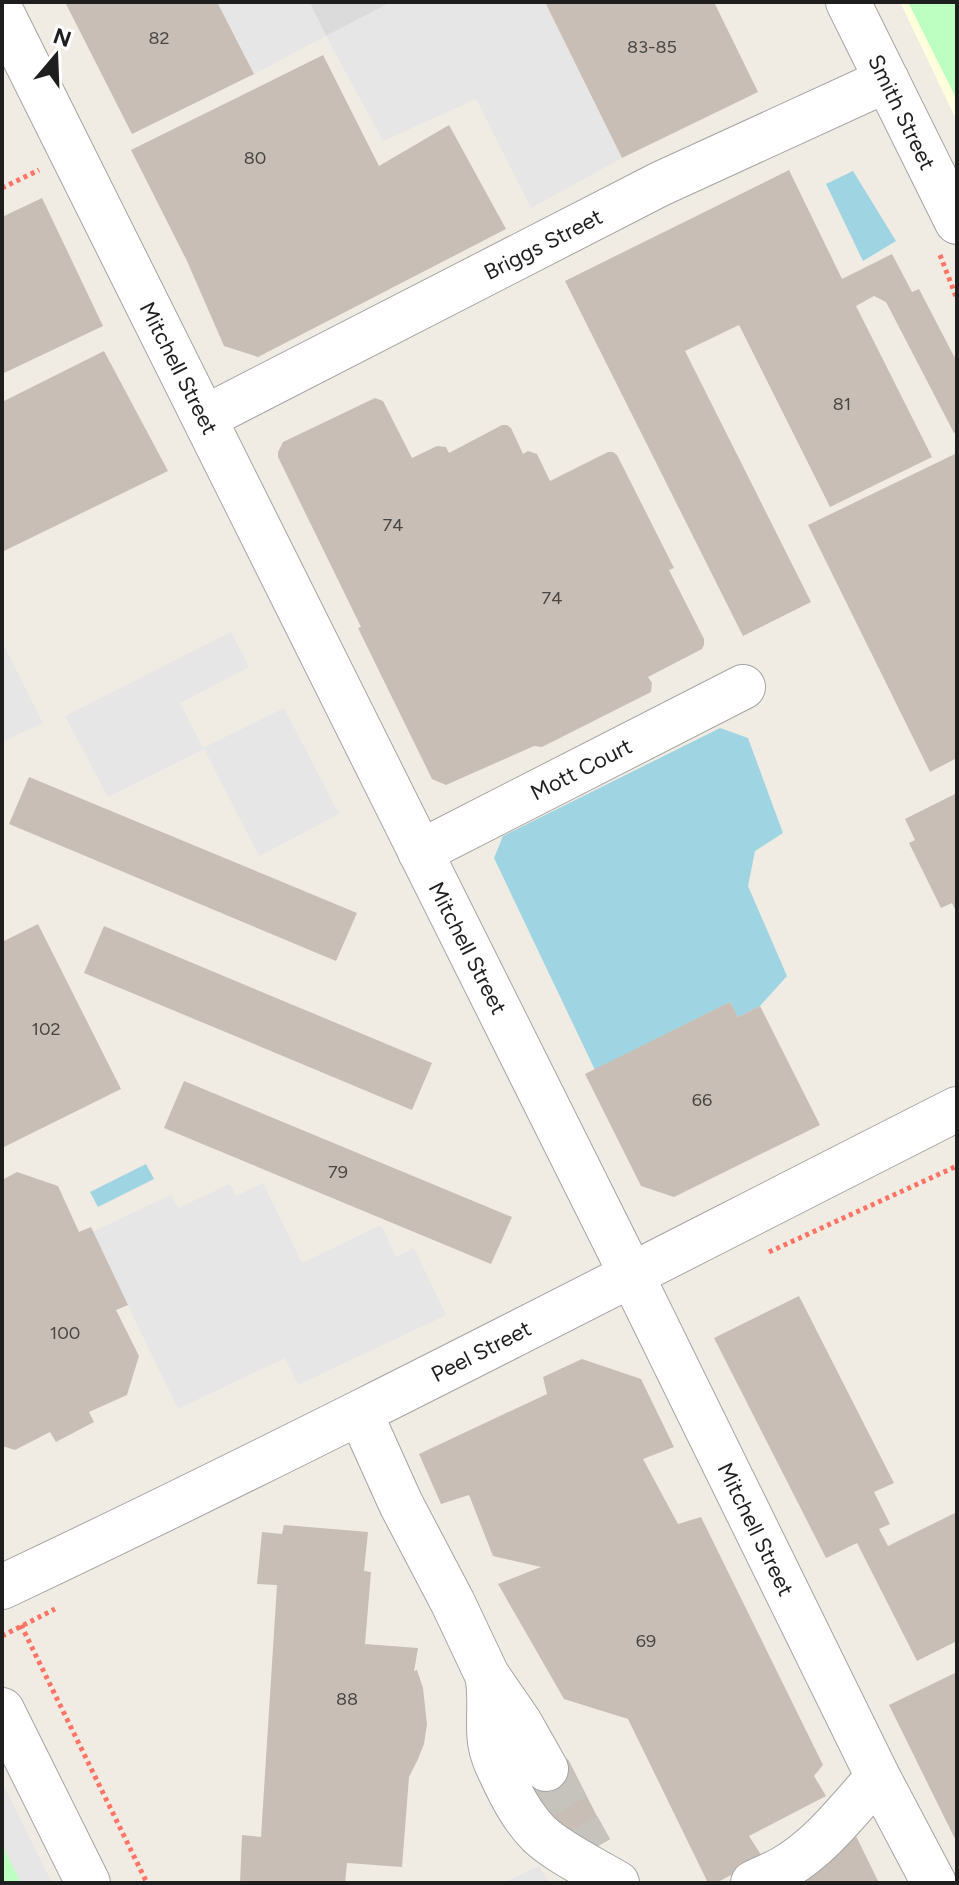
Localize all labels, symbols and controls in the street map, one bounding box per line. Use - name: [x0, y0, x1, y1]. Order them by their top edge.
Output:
- north arrow: [16, 16, 96, 96]
- text: N: [50, 22, 75, 53]
- house number: 82: [148, 27, 170, 49]
- house number: 83-85: [627, 36, 677, 58]
- street label: Smith Street: [862, 50, 941, 174]
- house number: 80: [244, 147, 266, 169]
- street label: Briggs Street: [480, 203, 607, 286]
- street label: Mitchell Street: [134, 298, 223, 439]
- house number: 81: [833, 393, 851, 415]
- house number: 74: [383, 514, 403, 536]
- house number: 74: [542, 587, 562, 609]
- street label: Mott Court: [526, 732, 636, 806]
- street label: Mitchell Street: [423, 878, 512, 1019]
- house number: 102: [31, 1018, 61, 1040]
- house number: 66: [692, 1089, 712, 1111]
- house number: 79: [328, 1161, 348, 1183]
- street label: Peel Street: [427, 1315, 536, 1388]
- house number: 100: [50, 1322, 80, 1344]
- street label: Mitchell Street: [712, 1458, 799, 1600]
- house number: 69: [636, 1630, 656, 1652]
- house number: 88: [336, 1688, 358, 1710]

